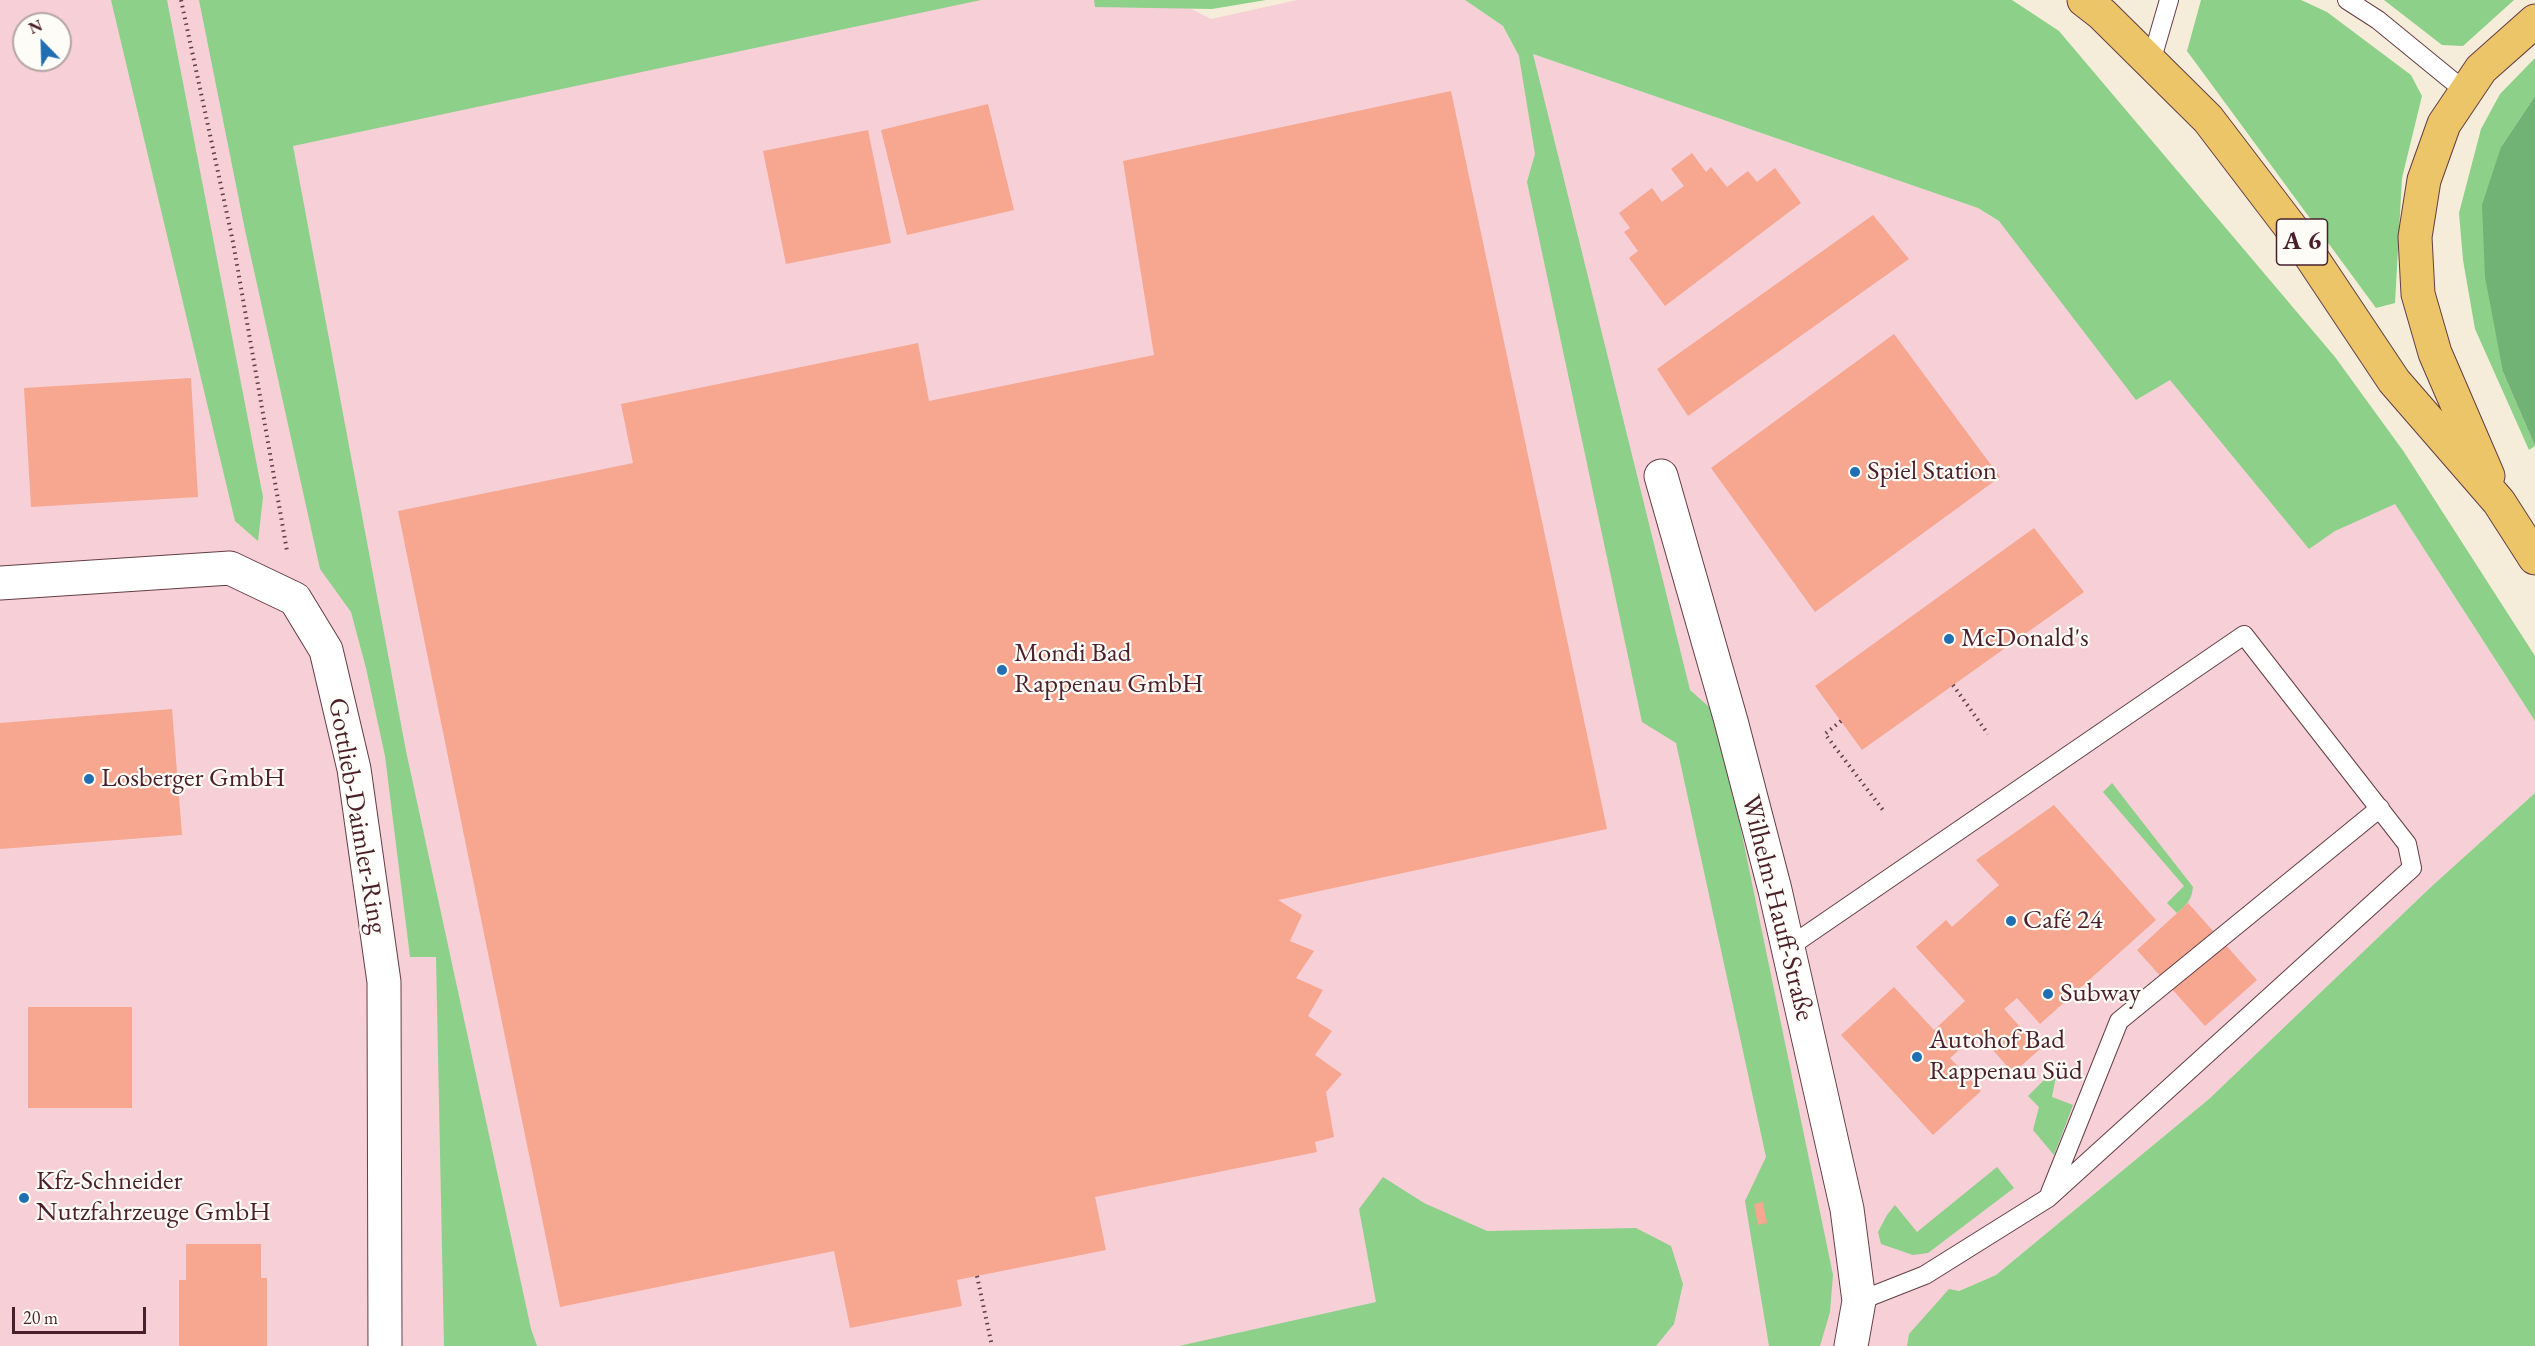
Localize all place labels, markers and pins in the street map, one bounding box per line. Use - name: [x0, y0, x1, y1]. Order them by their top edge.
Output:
- place label: Spiel Station: [1867, 456, 1997, 488]
- marker: Spiel Station: [1848, 465, 1862, 479]
- place label: McDonald's: [1961, 623, 2089, 655]
- marker: McDonald's: [1942, 632, 1956, 646]
- place label: Mondi Bad Rappenau GmbH: [1014, 638, 1204, 701]
- marker: Mondi Bad Rappenau GmbH: [995, 663, 1009, 677]
- place label: Losberger GmbH: [101, 763, 285, 795]
- marker: Losberger GmbH: [82, 772, 96, 786]
- place label: Café 24: [2023, 905, 2103, 937]
- marker: Café 24: [2004, 914, 2018, 928]
- place label: Subway: [2060, 978, 2141, 1010]
- marker: Subway: [2041, 987, 2055, 1001]
- place label: Autohof Bad Rappenau Süd: [1929, 1025, 2083, 1088]
- marker: Autohof Bad Rappenau Süd: [1910, 1050, 1924, 1064]
- place label: Kfz-Schneider Nutzfahrzeuge GmbH: [36, 1166, 271, 1229]
- marker: Kfz-Schneider Nutzfahrzeuge GmbH: [17, 1191, 31, 1205]

